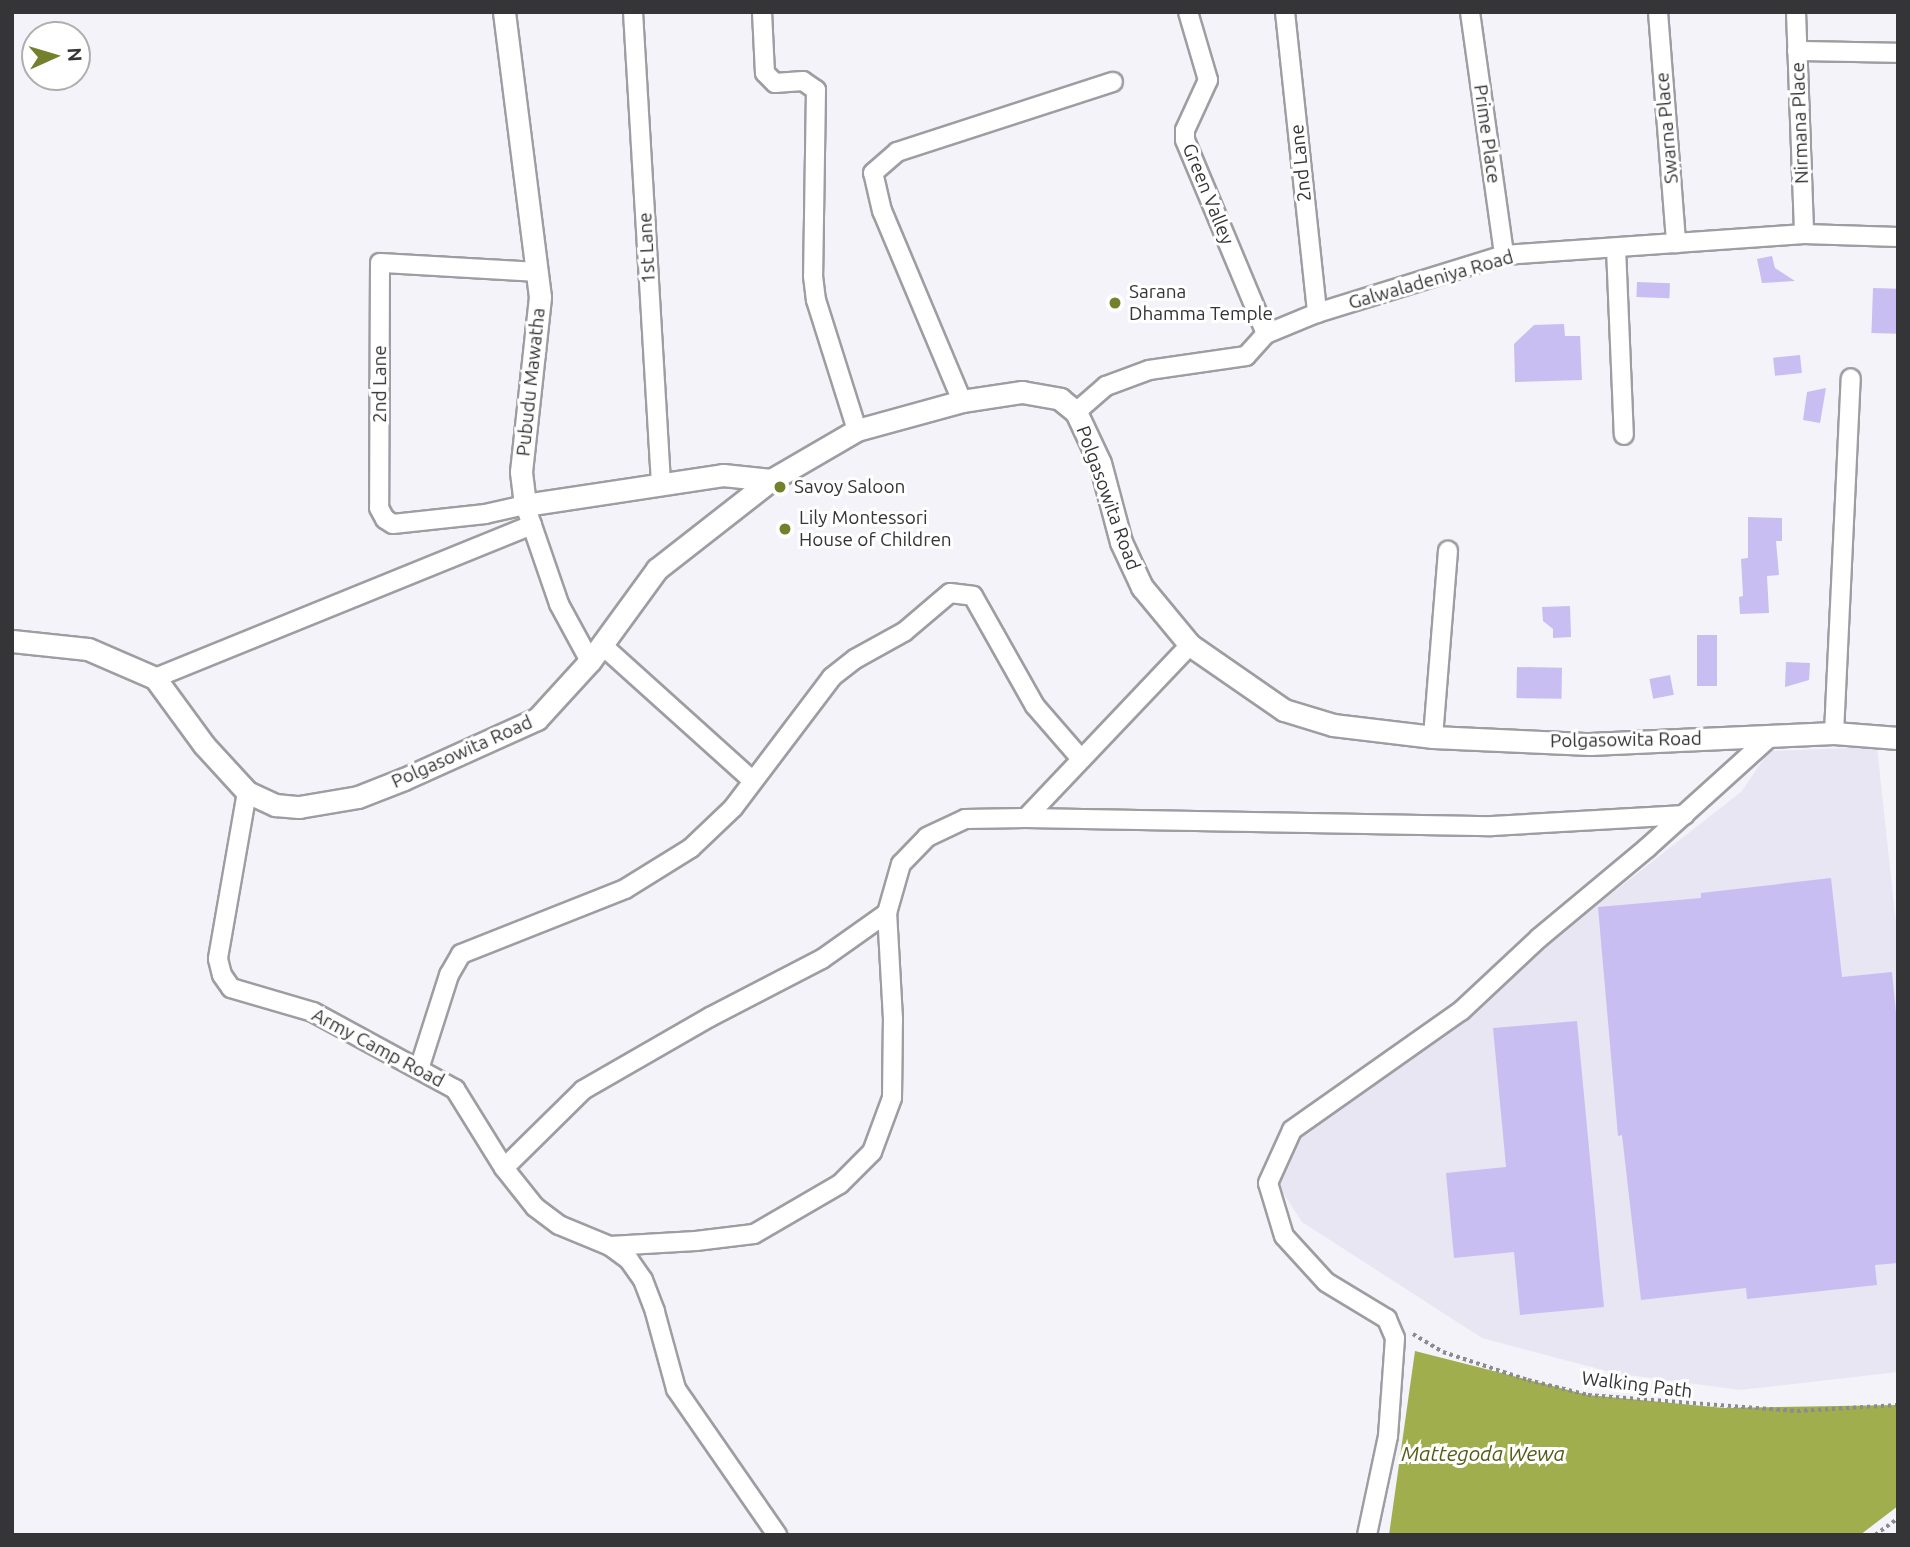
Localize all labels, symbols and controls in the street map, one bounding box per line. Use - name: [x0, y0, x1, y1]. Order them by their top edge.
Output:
- north arrow: [21, 21, 91, 91]
- text: N: [63, 47, 86, 63]
- street label: Nirmana Place: [1786, 62, 1814, 184]
- street label: Swarna Place: [1651, 71, 1683, 185]
- street label: Prime Place: [1469, 83, 1505, 185]
- street label: 2nd Lane: [1286, 123, 1316, 203]
- street label: Green Valley: [1177, 140, 1239, 248]
- street label: 1st Lane: [634, 212, 660, 284]
- street label: Galwaladeniya Road: [1346, 246, 1516, 314]
- place label: Sarana Dhamma Temple: [1129, 281, 1273, 325]
- marker: Sarana Dhamma Temple: [1107, 295, 1123, 311]
- street label: Pubudu Mawatha: [512, 307, 550, 457]
- street label: 2nd Lane: [369, 345, 391, 423]
- street label: Polgasowita Road: [1071, 423, 1145, 573]
- place label: Savoy Saloon: [794, 476, 905, 498]
- marker: Savoy Saloon: [772, 479, 788, 495]
- place label: Lily Montessori House of Children: [799, 507, 952, 551]
- marker: Lily Montessori House of Children: [777, 521, 793, 537]
- street label: Polgasowita Road: [388, 711, 536, 793]
- street label: Polgasowita Road: [1550, 727, 1702, 753]
- street label: Army Camp Road: [308, 1004, 448, 1092]
- street label: Walking Path: [1580, 1367, 1694, 1403]
- water label: Mattegoda Wewa: [1401, 1440, 1565, 1466]

